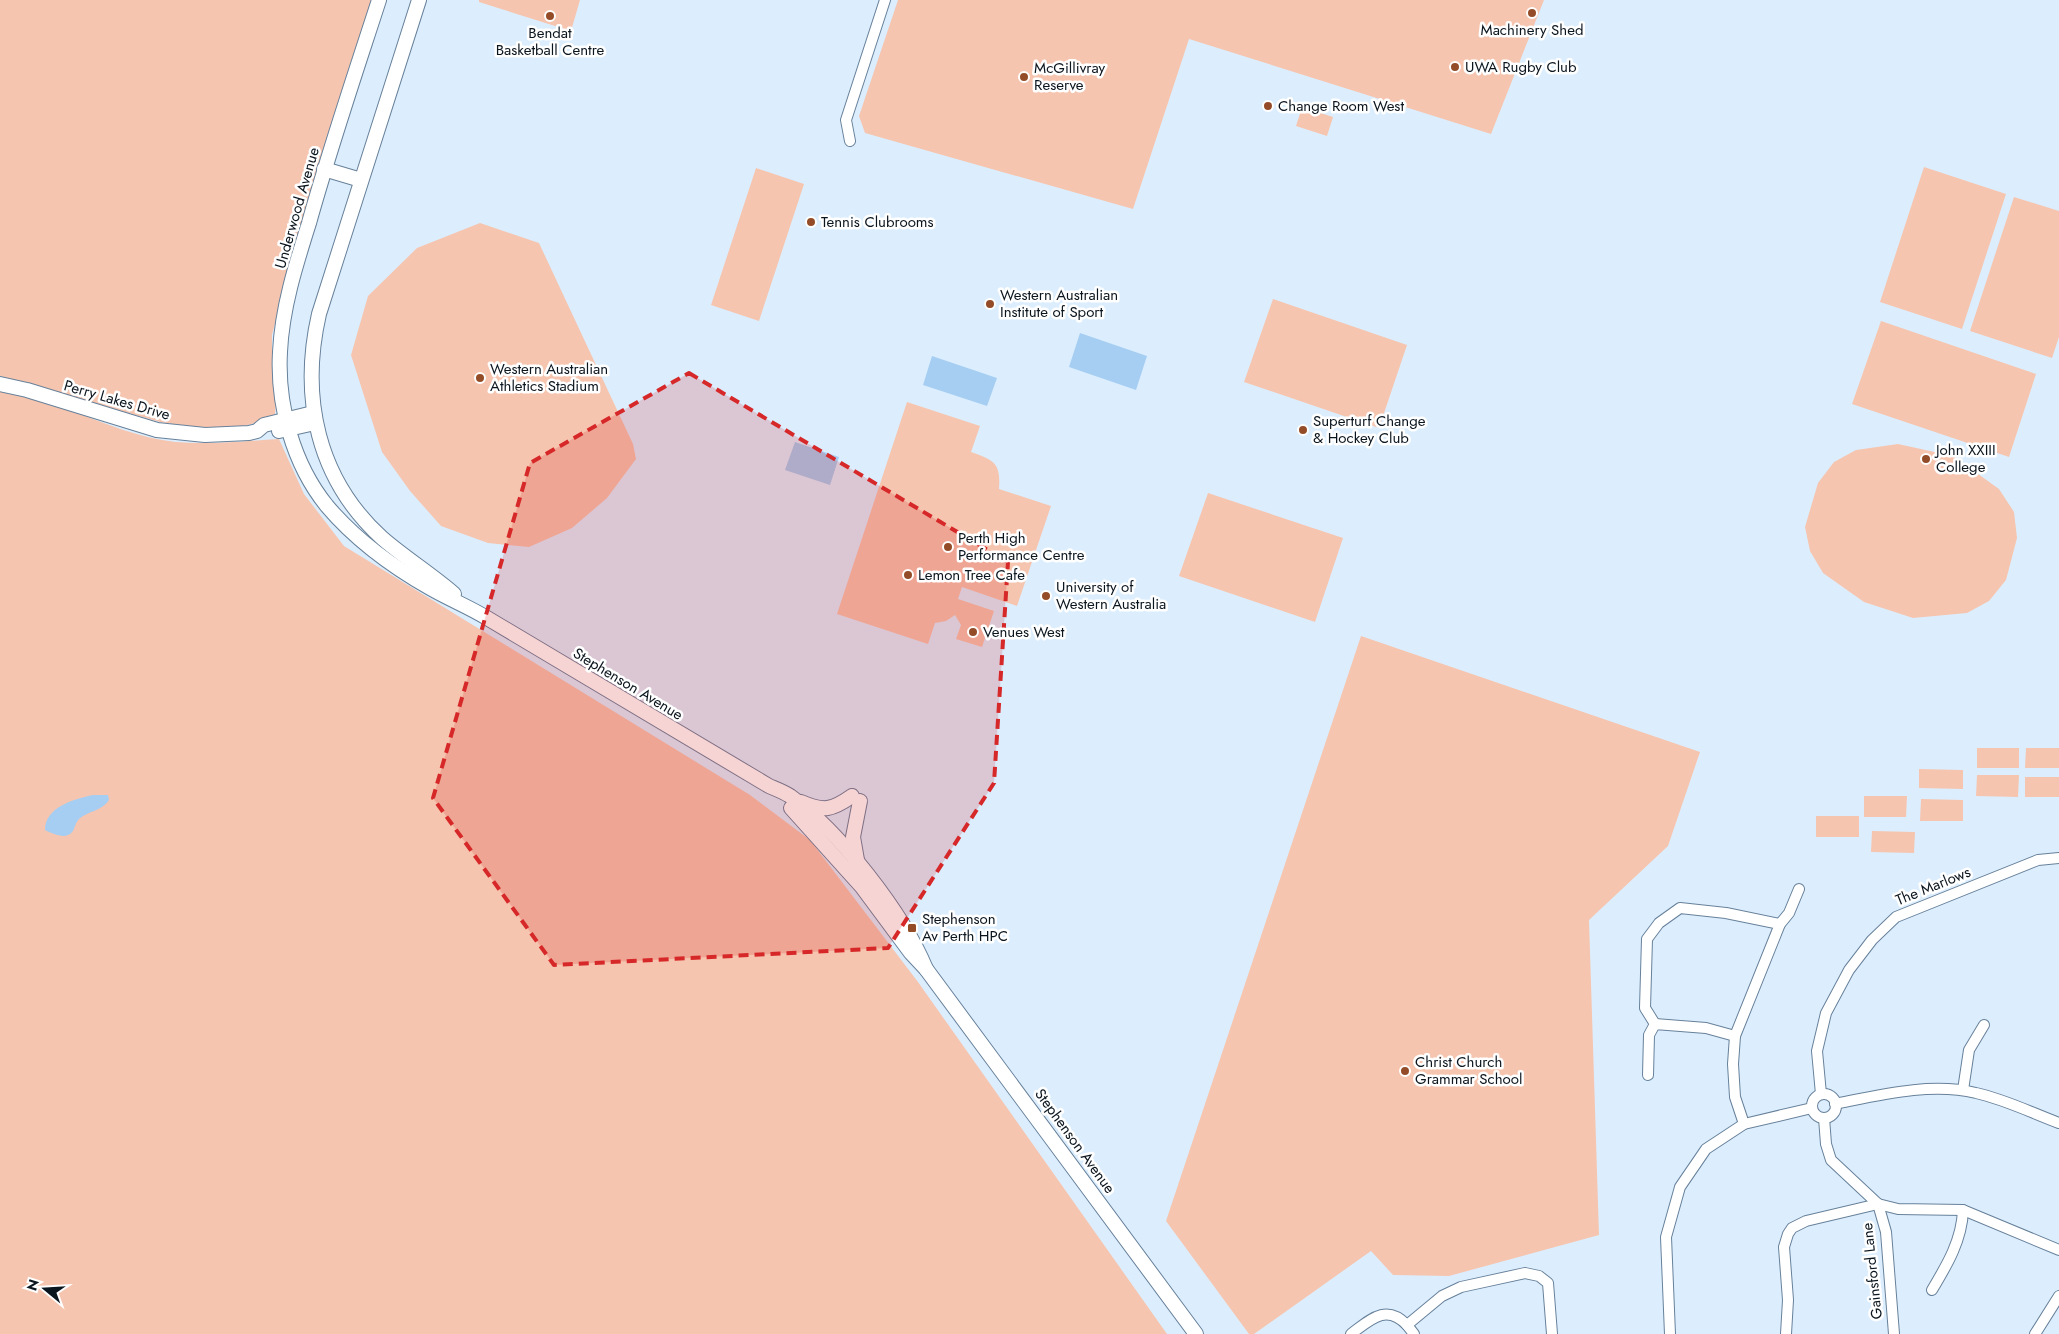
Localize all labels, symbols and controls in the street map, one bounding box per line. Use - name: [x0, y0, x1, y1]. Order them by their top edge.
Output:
- marker: Machinery Shed: [1526, 7, 1538, 19]
- marker: Bendat Basketball Centre: [544, 10, 556, 22]
- place label: Machinery Shed: [1481, 19, 1583, 41]
- place label: Bendat Basketball Centre: [496, 22, 605, 61]
- place label: UWA Rugby Club: [1465, 56, 1577, 78]
- place label: McGillivray Reserve: [1034, 57, 1106, 96]
- marker: UWA Rugby Club: [1449, 61, 1461, 73]
- marker: McGillivray Reserve: [1018, 71, 1030, 83]
- place label: Change Room West: [1278, 95, 1404, 117]
- marker: Change Room West: [1262, 100, 1274, 112]
- street label: Underwood Avenue: [269, 145, 325, 271]
- place label: Tennis Clubrooms: [821, 211, 934, 233]
- marker: Tennis Clubrooms: [805, 216, 817, 228]
- place label: Western Australian Institute of Sport: [1000, 284, 1118, 323]
- marker: Western Australian Institute of Sport: [984, 298, 996, 310]
- place label: Western Australian Athletics Stadium: [490, 358, 608, 397]
- marker: Western Australian Athletics Stadium: [474, 372, 486, 384]
- street label: Perry Lakes Drive: [61, 374, 173, 426]
- place label: Superturf Change & Hockey Club: [1313, 410, 1426, 449]
- marker: Superturf Change & Hockey Club: [1297, 424, 1309, 436]
- place label: John XXIII College: [1934, 439, 1996, 478]
- marker: John XXIII College: [1920, 453, 1932, 465]
- place label: Perth High Performance Centre: [958, 527, 1085, 566]
- marker: Perth High Performance Centre: [942, 541, 954, 553]
- place label: Lemon Tree Cafe: [918, 564, 1025, 586]
- marker: Lemon Tree Cafe: [902, 569, 914, 581]
- place label: University of Western Australia: [1056, 576, 1166, 615]
- marker: University of Western Australia: [1040, 590, 1052, 602]
- place label: Venues West: [983, 621, 1065, 643]
- marker: Venues West: [967, 626, 979, 638]
- street label: Stephenson Avenue: [569, 642, 687, 726]
- street label: The Marlows: [1892, 861, 1974, 911]
- place label: Stephenson Av Perth HPC: [922, 908, 1008, 947]
- marker: Stephenson Av Perth HPC: [906, 922, 918, 934]
- place label: Christ Church Grammar School: [1415, 1051, 1522, 1090]
- marker: Christ Church Grammar School: [1399, 1065, 1411, 1077]
- street label: Stephenson Avenue: [1029, 1084, 1121, 1198]
- street label: Gainsford Lane: [1856, 1221, 1888, 1320]
- north arrow: [20, 1264, 70, 1314]
- text: N: [21, 1277, 44, 1293]

